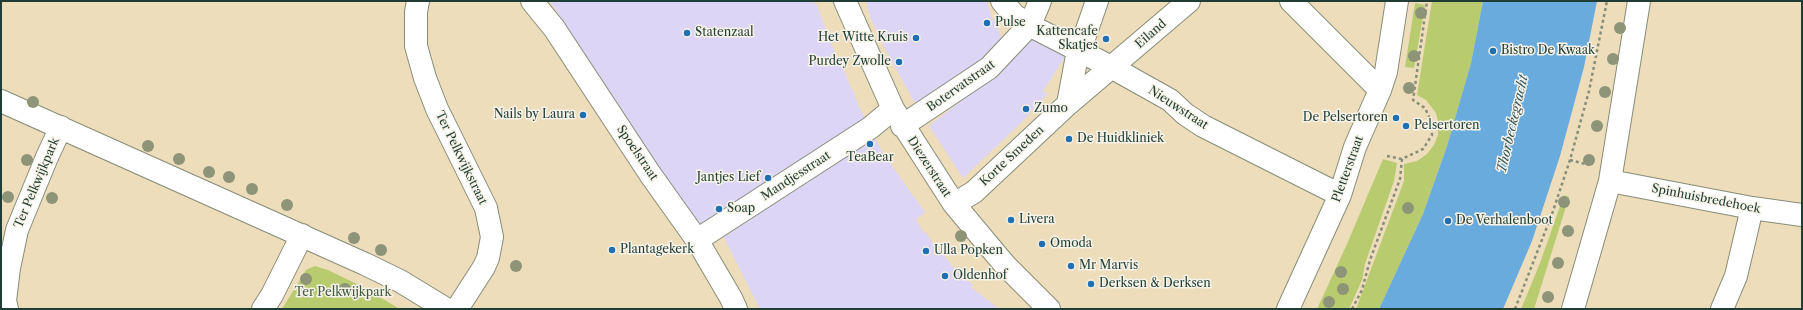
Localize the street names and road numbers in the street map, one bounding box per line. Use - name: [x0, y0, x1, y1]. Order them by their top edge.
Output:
- street label: Eiland: [1132, 17, 1170, 51]
- street label: Botervatstraat: [924, 57, 998, 115]
- street label: Nieuwstraat: [1145, 83, 1211, 133]
- street label: Ter Pelkwijkstraat: [432, 109, 490, 207]
- street label: Spoelstraat: [613, 123, 661, 183]
- street label: Korte Smeden: [977, 123, 1047, 189]
- street label: Diezerstraat: [904, 134, 954, 200]
- street label: Pletterstraat: [1329, 134, 1367, 204]
- street label: Ter Pelkwijkpark: [11, 136, 63, 230]
- street label: Mandjesstraat: [759, 148, 833, 204]
- street label: Spinhuisbredehoek: [1650, 181, 1762, 217]

